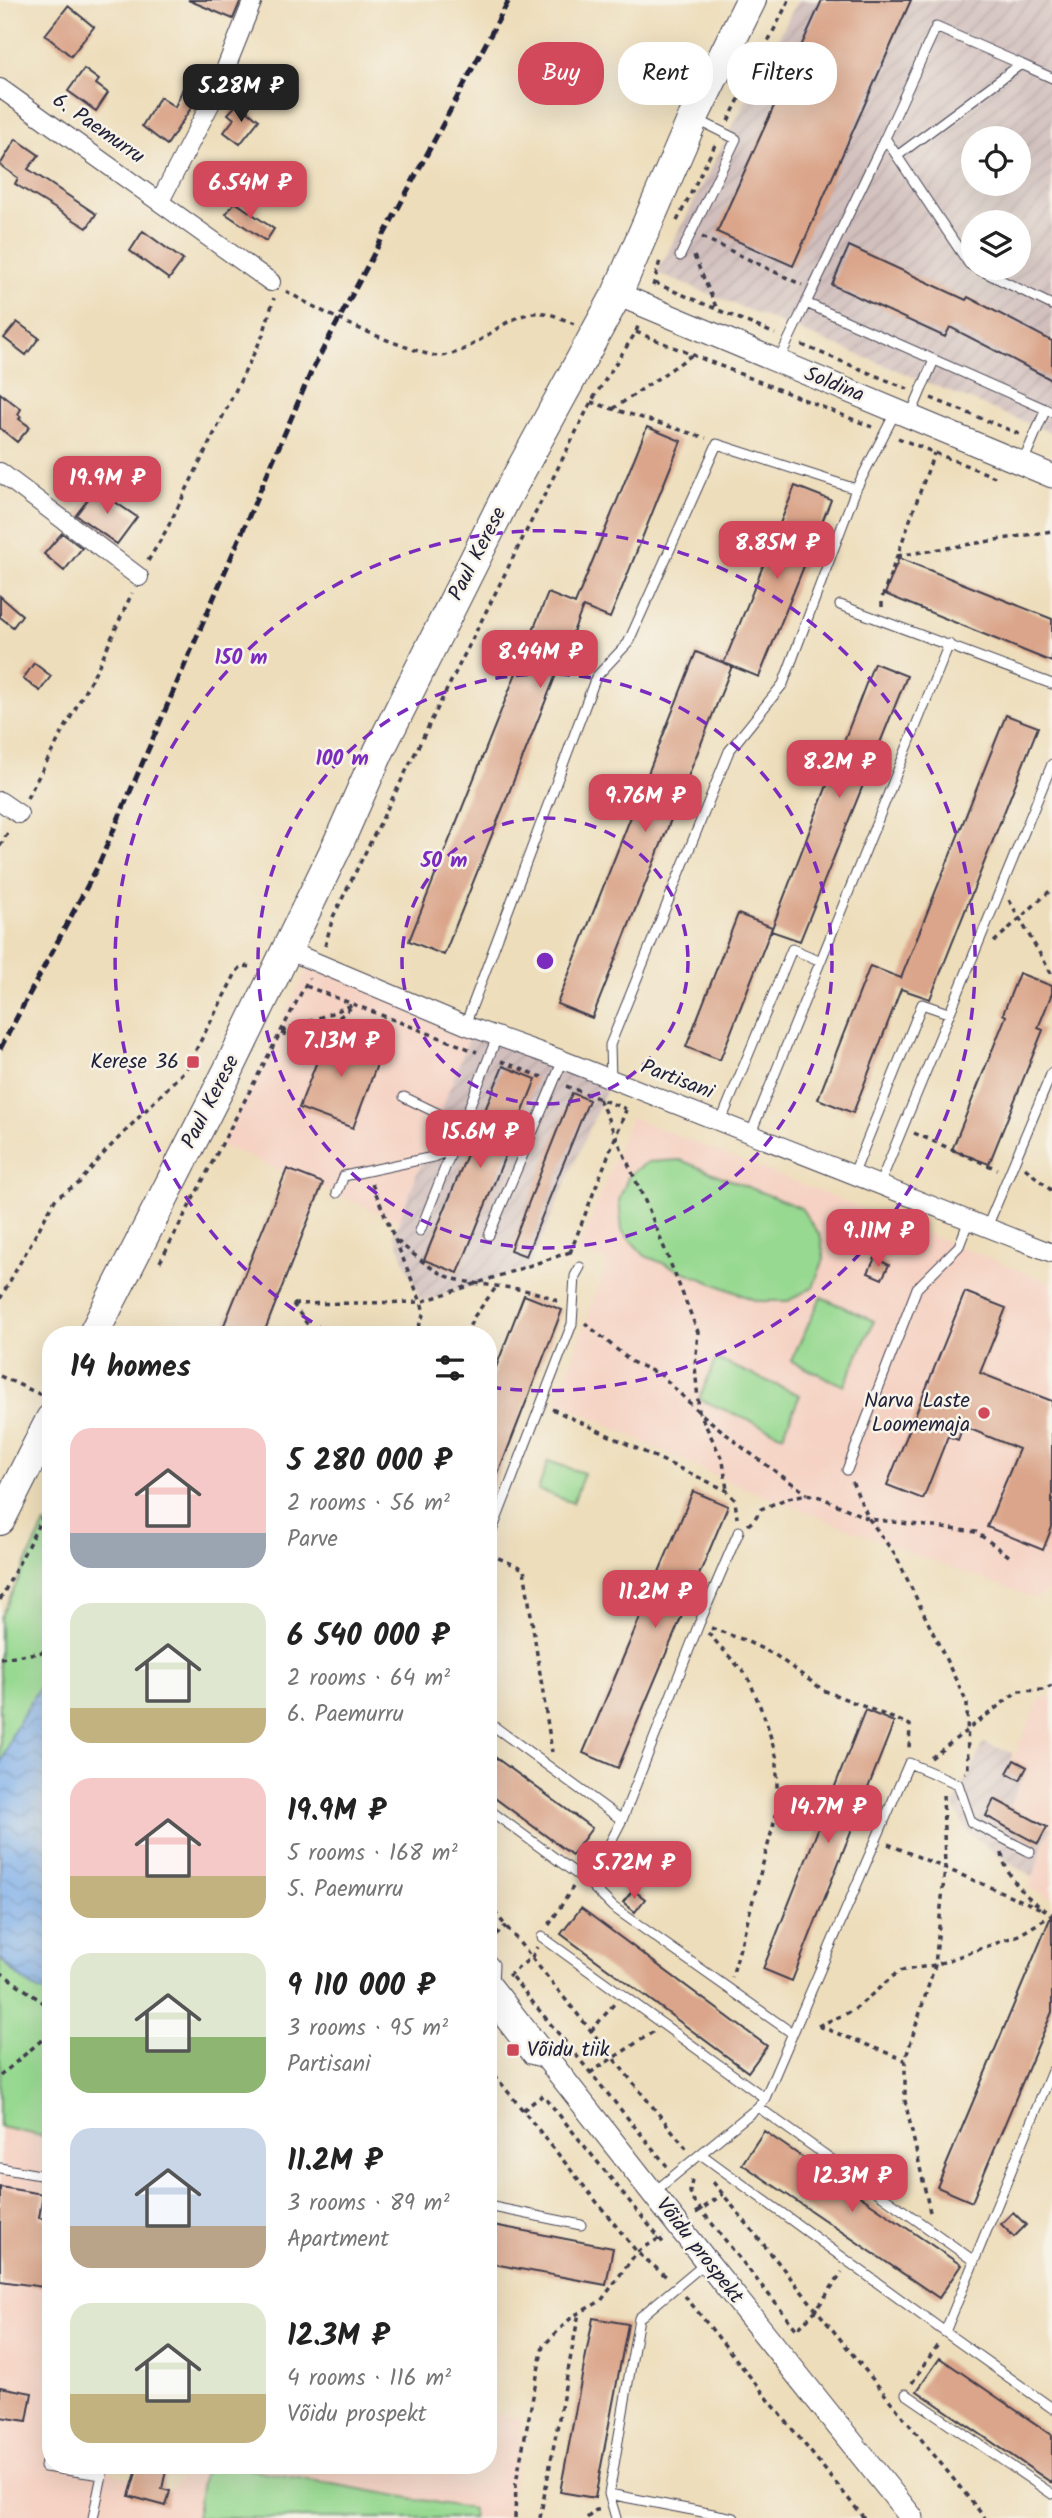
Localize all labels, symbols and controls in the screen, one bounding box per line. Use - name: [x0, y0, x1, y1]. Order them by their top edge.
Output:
- chip: Buy: [518, 42, 604, 105]
- chip: Rent: [618, 42, 713, 105]
- chip: Filters: [727, 42, 837, 105]
- pin: 5.28M ₽: [176, 64, 306, 124]
- text: 5.28M ₽: [199, 69, 283, 105]
- street label: 6. Paemurru: [45, 85, 151, 173]
- map controls: [961, 126, 1031, 280]
- button: locate: [961, 126, 1031, 196]
- pin: 6.54M ₽: [185, 162, 315, 221]
- text: 6.54M ₽: [209, 166, 291, 202]
- button: layers: [961, 210, 1031, 280]
- street label: Soldina: [799, 358, 869, 412]
- pin: 19.9M ₽: [42, 456, 172, 516]
- text: 19.9M ₽: [69, 461, 145, 497]
- street label: Paul Kerese: [440, 501, 516, 607]
- pin: 8.85M ₽: [712, 522, 842, 581]
- text: 8.85M ₽: [735, 526, 819, 562]
- pin: 8.44M ₽: [475, 630, 605, 690]
- text: 8.44M ₽: [498, 635, 582, 671]
- text: 150 m: [214, 642, 268, 675]
- pin: 8.2M ₽: [782, 740, 896, 800]
- text: 100 m: [315, 743, 369, 776]
- text: 8.2M ₽: [803, 745, 875, 781]
- pin: 9.76M ₽: [580, 774, 710, 834]
- text: 9.76M ₽: [605, 779, 685, 815]
- text: 50 m: [420, 845, 467, 878]
- centre of rings: [533, 949, 557, 973]
- pin: 7.13M ₽: [276, 1020, 406, 1079]
- text: 7.13M ₽: [303, 1024, 379, 1060]
- place label: Kerese 36: [90, 1046, 179, 1079]
- street label: Paul Kerese: [173, 1049, 249, 1155]
- street label: Partisani: [635, 1051, 719, 1109]
- marker: Kerese 36: [185, 1054, 201, 1070]
- pin: 15.6M ₽: [415, 1110, 545, 1170]
- text: 15.6M ₽: [442, 1115, 518, 1151]
- pin: 9.11M ₽: [813, 1210, 943, 1269]
- text: 9.11M ₽: [842, 1214, 914, 1250]
- text: 14 homes: [70, 1344, 191, 1392]
- icon: filters: [431, 1349, 469, 1387]
- place label: Narva Laste Loomemaja: [864, 1385, 971, 1442]
- marker: Narva Laste Loomemaja: [976, 1405, 992, 1421]
- text: 5 280 000 ₽: [287, 1438, 452, 1486]
- icon: home: [126, 1456, 210, 1540]
- text: 2 rooms · 56 m²: [287, 1486, 450, 1522]
- text: Parve: [287, 1522, 338, 1558]
- pin: 11.2M ₽: [590, 1570, 720, 1630]
- text: 11.2M ₽: [618, 1575, 692, 1611]
- text: 6 540 000 ₽: [287, 1613, 449, 1661]
- icon: home: [126, 1631, 210, 1715]
- text: 2 rooms · 64 m²: [287, 1661, 450, 1697]
- text: 6. Paemurru: [287, 1697, 404, 1733]
- pin: 14.7M ₽: [763, 1786, 893, 1845]
- text: 19.9M ₽: [287, 1788, 386, 1836]
- text: 14.7M ₽: [790, 1790, 866, 1826]
- icon: home: [126, 1806, 210, 1890]
- text: 5 rooms · 168 m²: [287, 1836, 458, 1872]
- pin: 5.72M ₽: [569, 1842, 699, 1901]
- text: 5.72M ₽: [593, 1846, 675, 1882]
- text: 5. Paemurru: [287, 1872, 403, 1908]
- text: 9 110 000 ₽: [287, 1963, 435, 2011]
- icon: home: [126, 1981, 210, 2065]
- text: 3 rooms · 95 m²: [287, 2011, 448, 2047]
- place label: Võidu tiik: [527, 2034, 610, 2067]
- marker: Võidu tiik: [505, 2042, 521, 2058]
- text: Partisani: [287, 2047, 371, 2083]
- text: 11.2M ₽: [287, 2138, 382, 2186]
- pin: 12.3M ₽: [787, 2154, 917, 2214]
- icon: home: [126, 2156, 210, 2240]
- text: 12.3M ₽: [813, 2159, 891, 2195]
- text: 3 rooms · 89 m²: [287, 2186, 450, 2222]
- street label: Võidu prospekt: [647, 2191, 752, 2312]
- text: Apartment: [287, 2222, 389, 2258]
- text: 12.3M ₽: [287, 2313, 390, 2361]
- icon: home: [126, 2331, 210, 2415]
- text: 4 rooms · 116 m²: [287, 2361, 451, 2397]
- text: Võidu prospekt: [287, 2397, 427, 2433]

